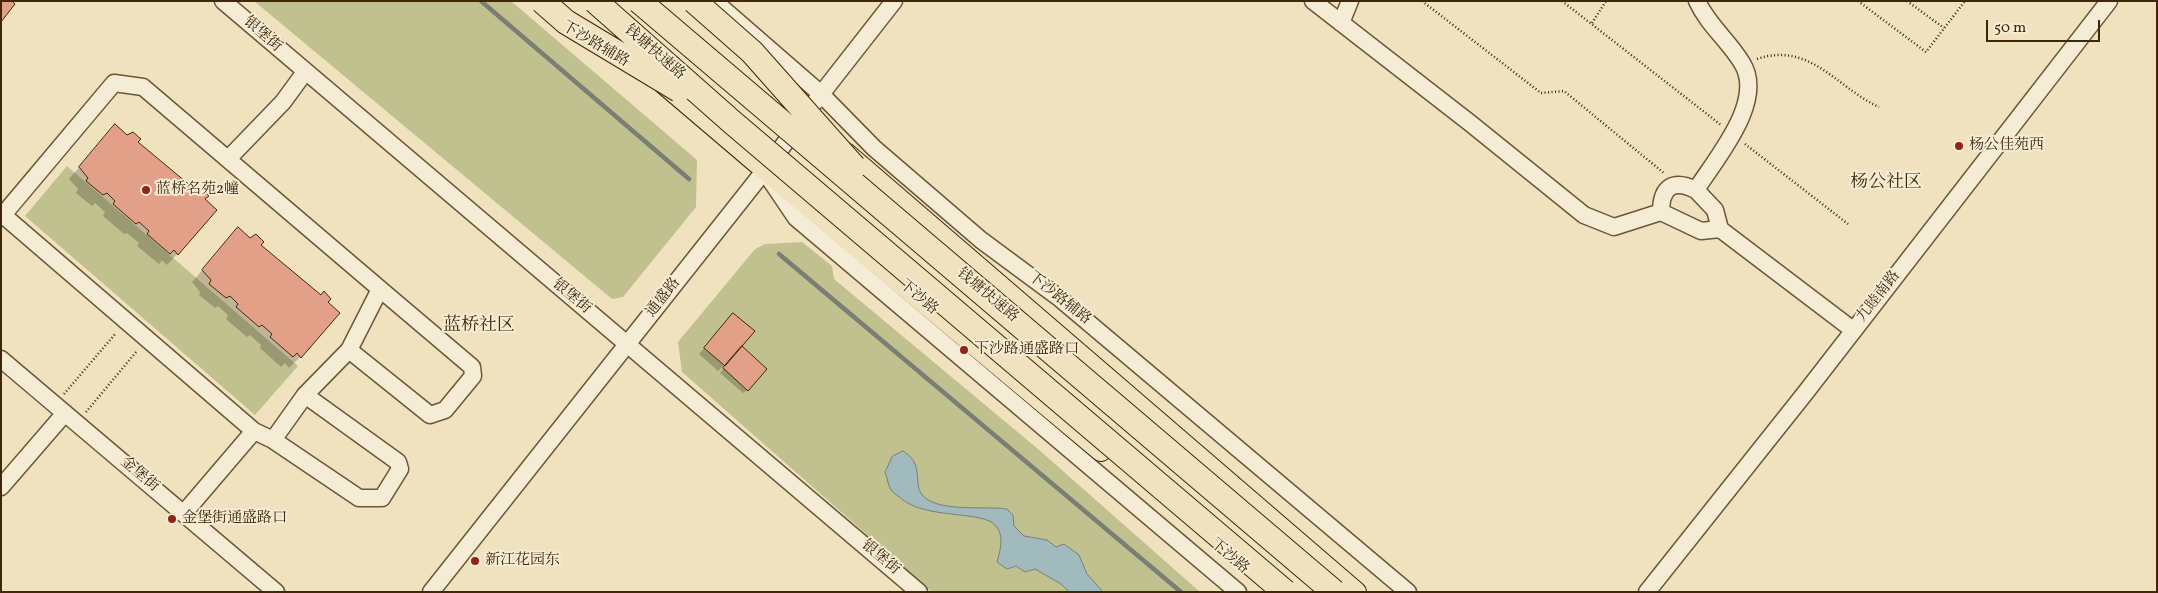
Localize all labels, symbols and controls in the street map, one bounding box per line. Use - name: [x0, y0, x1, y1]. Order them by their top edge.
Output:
- scale bar: [1988, 10, 2102, 42]
- street label: 银堡街: [239, 13, 285, 57]
- street label: 下沙路辅路: [558, 18, 632, 72]
- text: 50 m: [1994, 18, 2026, 39]
- street label: 钱塘快速路: [620, 22, 688, 84]
- place label: 杨公佳苑西: [1969, 137, 2044, 155]
- marker: 杨公佳苑西: [1953, 140, 1965, 152]
- district label: 杨公社区: [1850, 173, 1922, 195]
- place label: 蓝桥名苑2幢: [156, 181, 239, 199]
- marker: 蓝桥名苑2幢: [140, 184, 152, 196]
- street label: 钱塘快速路: [952, 265, 1022, 327]
- street label: 九睦南路: [1853, 268, 1905, 326]
- street label: 下沙路辅路: [1024, 269, 1094, 329]
- street label: 通盛路: [643, 275, 685, 321]
- street label: 银堡街: [548, 276, 594, 318]
- street label: 下沙路: [895, 277, 941, 319]
- district label: 蓝桥社区: [443, 316, 515, 338]
- place label: 下沙路通盛路口: [974, 341, 1079, 359]
- marker: 下沙路通盛路口: [958, 344, 970, 356]
- street label: 金堡街: [116, 454, 162, 496]
- place label: 金堡街通盛路口: [182, 510, 287, 528]
- marker: 金堡街通盛路口: [166, 513, 178, 525]
- street label: 下沙路: [1206, 536, 1252, 578]
- street label: 银堡街: [857, 537, 903, 579]
- place label: 新江花园东: [485, 552, 560, 570]
- marker: 新江花园东: [469, 555, 481, 567]

